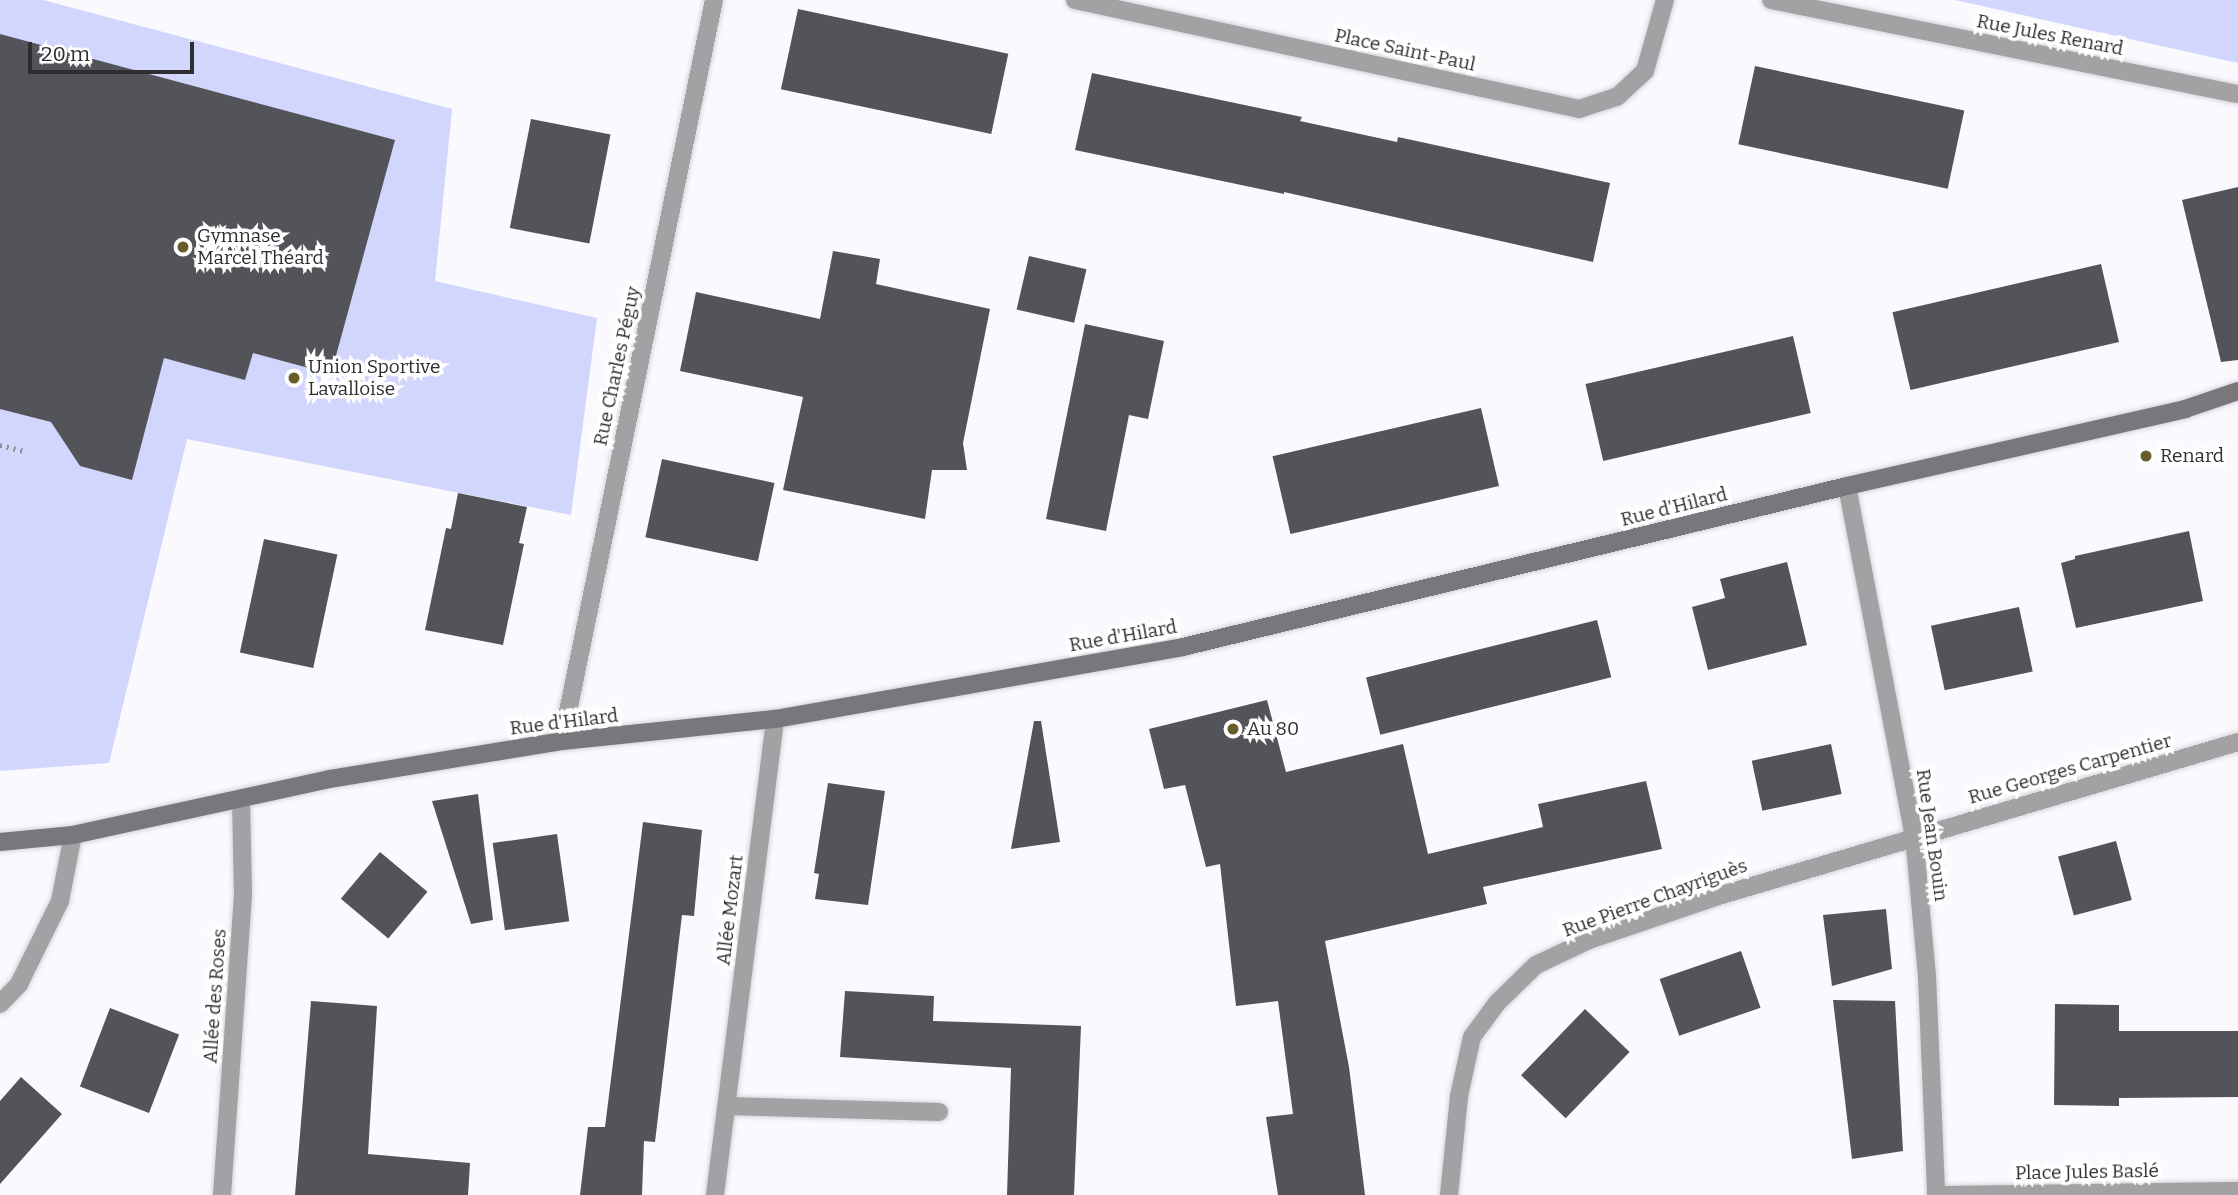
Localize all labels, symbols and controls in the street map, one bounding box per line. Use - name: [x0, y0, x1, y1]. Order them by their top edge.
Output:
- street label: Rue Jules Renard: [1975, 10, 2125, 60]
- street label: Place Saint-Paul: [1333, 24, 1477, 76]
- scale bar: [32, 28, 198, 72]
- text: 20 m: [41, 41, 90, 67]
- place label: Gymnase Marcel Théard: [197, 225, 324, 269]
- marker: Gymnase Marcel Théard: [175, 239, 191, 255]
- street label: Rue Charles Péguy: [589, 284, 645, 448]
- place label: Union Sportive Lavalloise: [308, 356, 440, 400]
- marker: Union Sportive Lavalloise: [286, 370, 302, 386]
- place label: Renard: [2160, 445, 2224, 467]
- marker: Renard: [2138, 448, 2154, 464]
- street label: Rue d'Hilard: [1618, 483, 1730, 531]
- street label: Rue d'Hilard: [1067, 615, 1179, 657]
- street label: Rue d'Hilard: [508, 704, 620, 740]
- place label: Au 80: [1247, 718, 1299, 740]
- marker: Au 80: [1225, 721, 1241, 737]
- street label: Rue Georges Carpentier: [1966, 729, 2174, 809]
- street label: Rue Jean Bouin: [1911, 767, 1953, 903]
- street label: Allée Mozart: [712, 853, 748, 967]
- street label: Rue Pierre Chayriguès: [1560, 854, 1750, 942]
- street label: Allée des Roses: [199, 928, 231, 1064]
- street label: Place Jules Baslé: [2015, 1159, 2159, 1185]

